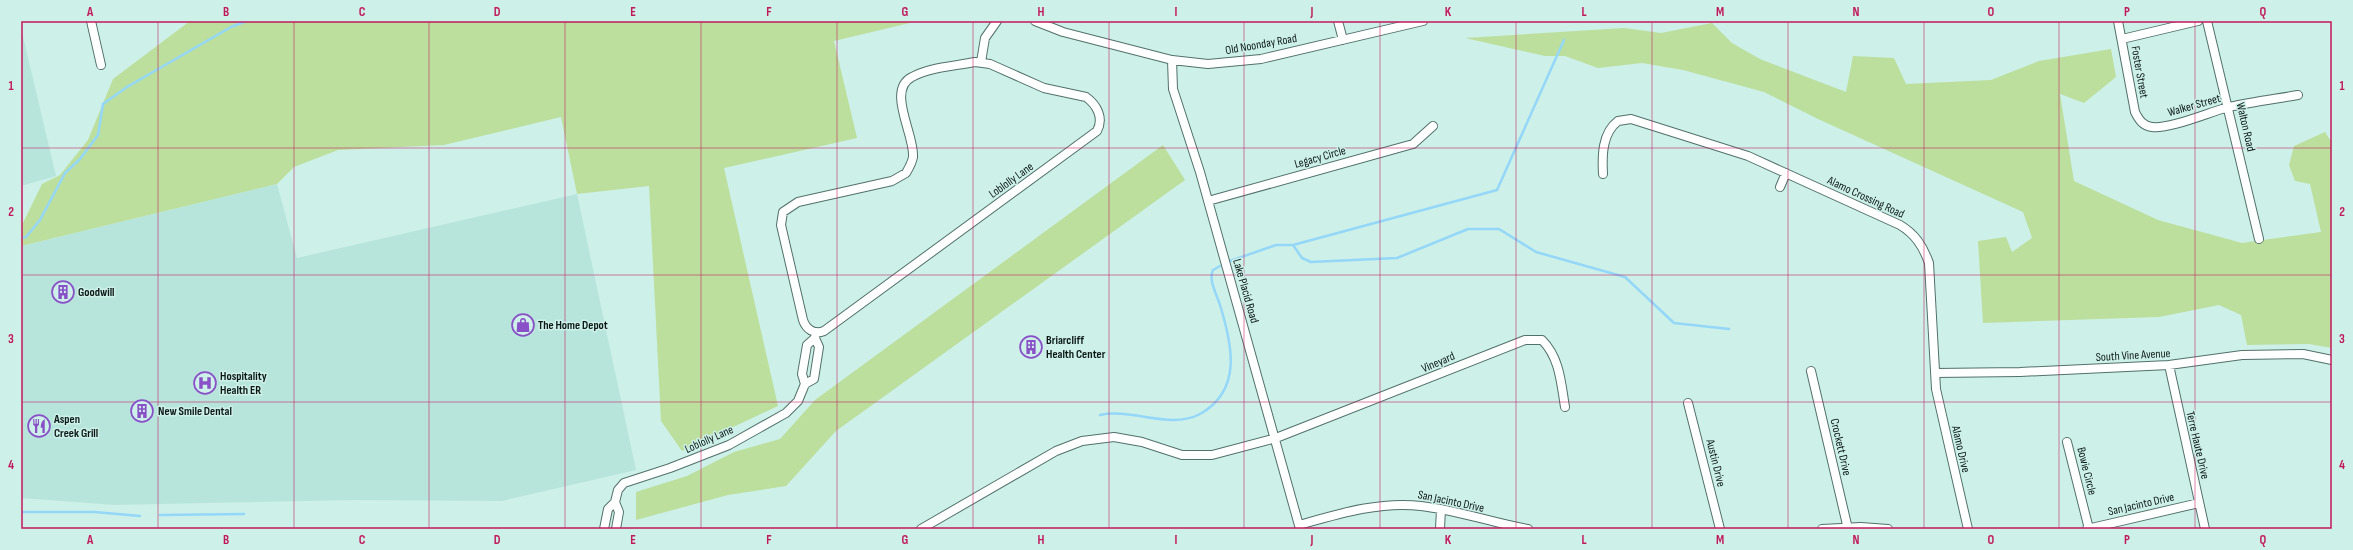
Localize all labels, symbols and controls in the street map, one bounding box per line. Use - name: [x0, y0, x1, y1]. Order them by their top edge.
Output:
- text: A: [86, 4, 94, 20]
- text: B: [223, 4, 229, 20]
- text: C: [359, 4, 366, 20]
- text: D: [494, 4, 501, 20]
- text: E: [630, 4, 636, 20]
- text: F: [766, 4, 772, 20]
- text: G: [902, 4, 909, 20]
- text: H: [1038, 4, 1045, 20]
- text: I: [1175, 4, 1178, 20]
- text: J: [1310, 4, 1314, 20]
- text: K: [1445, 4, 1452, 20]
- text: L: [1581, 4, 1587, 20]
- text: M: [1716, 4, 1724, 20]
- text: N: [1853, 4, 1860, 20]
- text: O: [1988, 4, 1995, 20]
- text: P: [2124, 4, 2130, 20]
- text: Q: [2260, 4, 2267, 20]
- street label: Old Noonday Road: [1224, 31, 1298, 58]
- street label: Foster Street: [2128, 45, 2152, 100]
- text: 1: [8, 78, 14, 94]
- text: 1: [2339, 78, 2345, 94]
- street label: Walker Street: [2166, 91, 2223, 120]
- street label: Walton Road: [2233, 101, 2258, 153]
- street label: Legacy Circle: [1293, 143, 1348, 172]
- street label: Loblolly Lane: [986, 159, 1037, 202]
- street label: Alamo Crossing Road: [1824, 173, 1907, 222]
- text: 2: [8, 204, 14, 220]
- text: 2: [2339, 204, 2345, 220]
- street label: Lake Placid Road: [1229, 257, 1262, 325]
- building icon: Goodwill: [50, 279, 76, 305]
- place label: Goodwill: [78, 285, 115, 300]
- shop icon: The Home Depot: [510, 312, 536, 338]
- place label: The Home Depot: [538, 318, 608, 333]
- text: 3: [8, 331, 14, 347]
- text: 3: [2339, 331, 2345, 347]
- place label: Briarcliff Health Center: [1046, 333, 1106, 362]
- building icon: Briarcliff Health Center: [1018, 334, 1044, 360]
- street label: South Vine Avenue: [2095, 346, 2171, 365]
- street label: Vineyard: [1419, 349, 1457, 376]
- place label: Hospitality Health ER: [220, 369, 267, 398]
- hospital icon: Hospitality Health ER: [192, 370, 218, 396]
- building icon: New Smile Dental: [129, 398, 155, 424]
- place label: New Smile Dental: [158, 404, 232, 419]
- street label: Terre Haute Drive: [2182, 410, 2213, 481]
- place label: Aspen Creek Grill: [53, 412, 98, 441]
- restaurant icon: Aspen Creek Grill: [26, 413, 52, 439]
- street label: Crockett Drive: [1827, 417, 1854, 477]
- street label: Loblolly Lane: [683, 422, 736, 457]
- street label: Alamo Drive: [1948, 423, 1973, 474]
- street label: Austin Drive: [1702, 437, 1729, 489]
- street label: Bowie Circle: [2073, 445, 2100, 497]
- text: 4: [8, 457, 14, 473]
- text: 4: [2339, 457, 2345, 473]
- street label: San Jacinto Drive: [1416, 487, 1486, 516]
- street label: San Jacinto Drive: [2107, 490, 2176, 519]
- text: A: [86, 532, 94, 548]
- text: B: [223, 532, 229, 548]
- text: C: [359, 532, 366, 548]
- text: D: [494, 532, 501, 548]
- text: E: [630, 532, 636, 548]
- text: F: [766, 532, 772, 548]
- text: G: [902, 532, 909, 548]
- text: H: [1038, 532, 1045, 548]
- text: I: [1175, 532, 1178, 548]
- text: J: [1310, 532, 1314, 548]
- text: K: [1445, 532, 1452, 548]
- text: L: [1581, 532, 1587, 548]
- text: M: [1716, 532, 1724, 548]
- text: N: [1853, 532, 1860, 548]
- text: O: [1988, 532, 1995, 548]
- text: P: [2124, 532, 2130, 548]
- text: Q: [2260, 532, 2267, 548]

